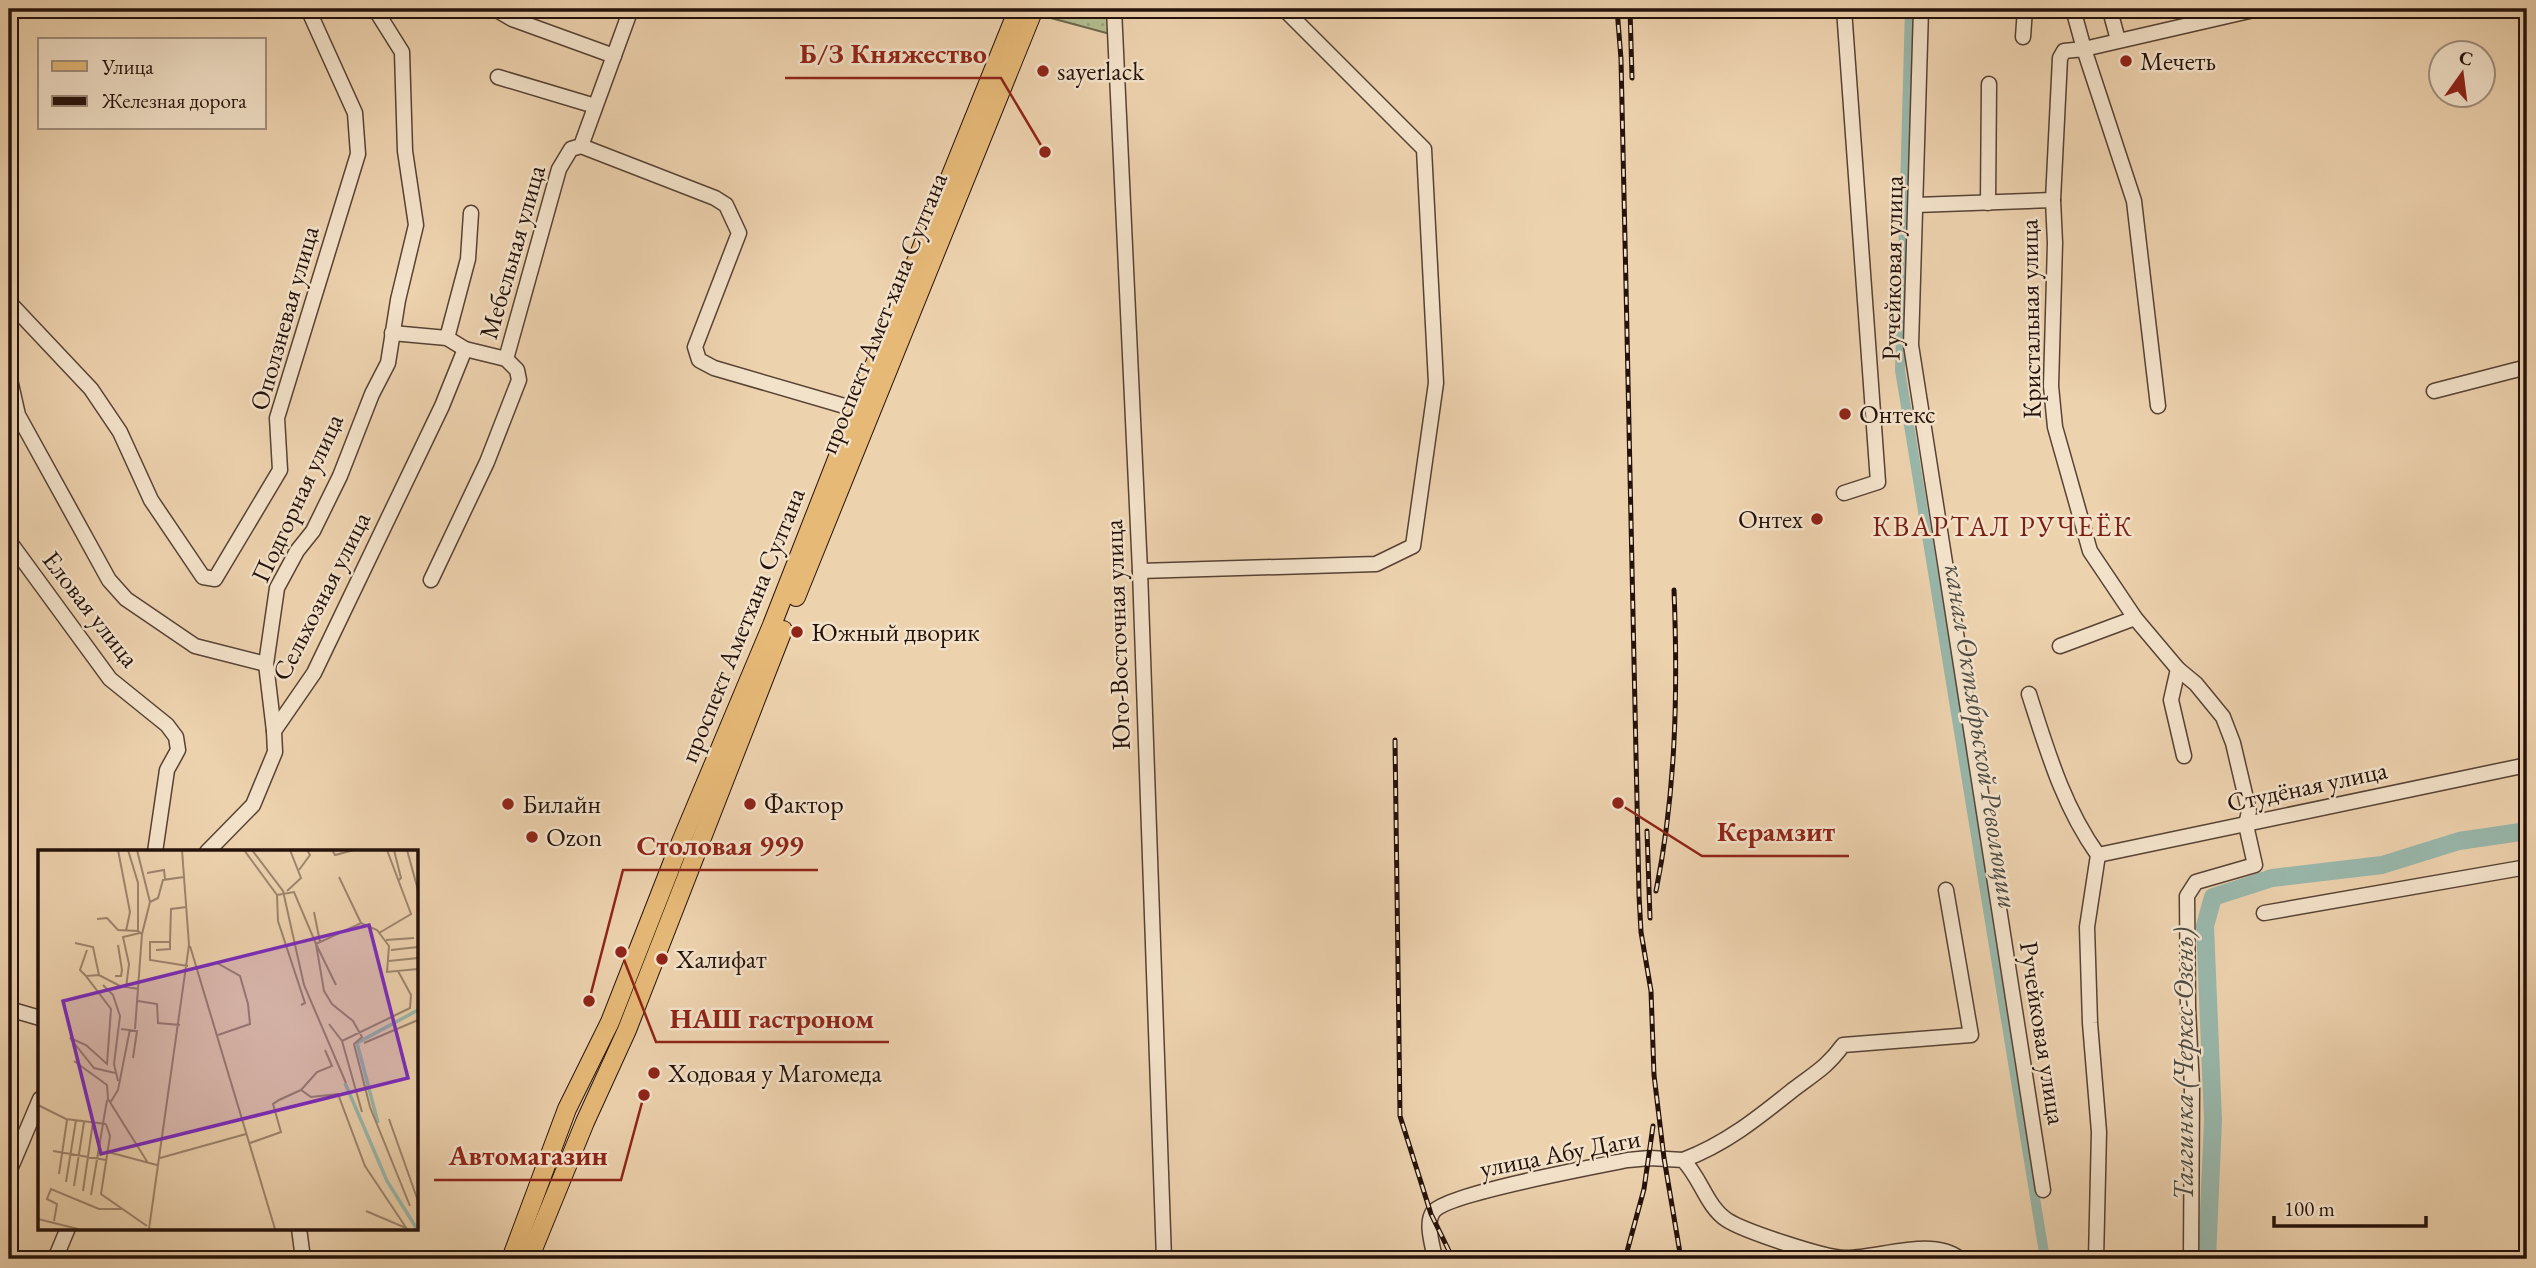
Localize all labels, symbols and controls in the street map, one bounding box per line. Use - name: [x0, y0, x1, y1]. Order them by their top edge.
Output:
- callout: Б/З Княжество: [785, 29, 1001, 78]
- text: Б/З Княжество: [799, 35, 987, 71]
- legend: [38, 38, 266, 130]
- north arrow: [2428, 38, 2498, 108]
- place label: Мечеть: [2140, 44, 2216, 78]
- text: С: [2456, 44, 2476, 72]
- text: Улица: [101, 53, 154, 80]
- marker: Мечеть: [2118, 53, 2134, 69]
- place label: sayerlack: [1057, 54, 1145, 88]
- marker: sayerlack: [1035, 63, 1051, 79]
- text: Железная дорога: [101, 87, 247, 114]
- street label: Мебельная улица: [471, 160, 553, 343]
- street label: проспект Амет-хана Султана: [811, 167, 955, 459]
- street label: Ручейковая улица: [1873, 175, 1911, 361]
- street label: Кристальная улица: [2011, 218, 2049, 419]
- street label: Оползневая улица: [241, 221, 327, 414]
- place label: Онтекс: [1859, 397, 1936, 431]
- marker: Онтекс: [1837, 406, 1853, 422]
- street label: Подгорная улица: [243, 408, 351, 588]
- street label: проспект Аметхана Султана: [671, 482, 813, 767]
- place label: Онтех: [1738, 502, 1804, 536]
- street label: Сельхозная улица: [264, 505, 378, 686]
- district label: КВАРТАЛ РУЧЕЁК: [1872, 508, 2134, 544]
- marker: Онтех: [1809, 511, 1825, 527]
- street label: Юго-Восточная улица: [1096, 518, 1138, 751]
- street label: Еловая улица: [35, 544, 148, 675]
- water label: канал Октябрьской Революции: [1937, 561, 2027, 911]
- place label: Южный дворик: [811, 615, 980, 649]
- marker: Южный дворик: [789, 624, 805, 640]
- street label: Студёная улица: [2224, 752, 2391, 820]
- place label: Билайн: [522, 787, 601, 821]
- place label: Фактор: [764, 787, 844, 821]
- marker: Билайн: [500, 796, 516, 812]
- marker: Фактор: [742, 796, 758, 812]
- callout: Керамзит: [1702, 807, 1849, 856]
- text: Керамзит: [1717, 813, 1835, 849]
- place label: Ozon: [546, 820, 603, 854]
- callout: Столовая 999: [623, 821, 818, 870]
- text: Столовая 999: [636, 827, 804, 863]
- marker: Ozon: [524, 829, 540, 845]
- inset map: [38, 850, 418, 1230]
- water label: Талгинка (Черкес-Озень): [2165, 927, 2201, 1201]
- street label: Ручейковая улица: [2012, 939, 2074, 1128]
- place label: Халифат: [675, 942, 767, 976]
- marker: Халифат: [654, 951, 670, 967]
- callout: НАШ гастроном: [656, 993, 889, 1042]
- text: НАШ гастроном: [670, 1000, 874, 1036]
- place label: Ходовая у Магомеда: [667, 1056, 882, 1090]
- marker: Ходовая у Магомеда: [646, 1065, 662, 1081]
- street label: улица Абу Даги: [1477, 1121, 1644, 1185]
- callout: Автомагазин: [434, 1131, 621, 1180]
- text: Автомагазин: [447, 1137, 608, 1173]
- scale bar: [2274, 1184, 2426, 1228]
- text: 100 m: [2284, 1195, 2335, 1222]

